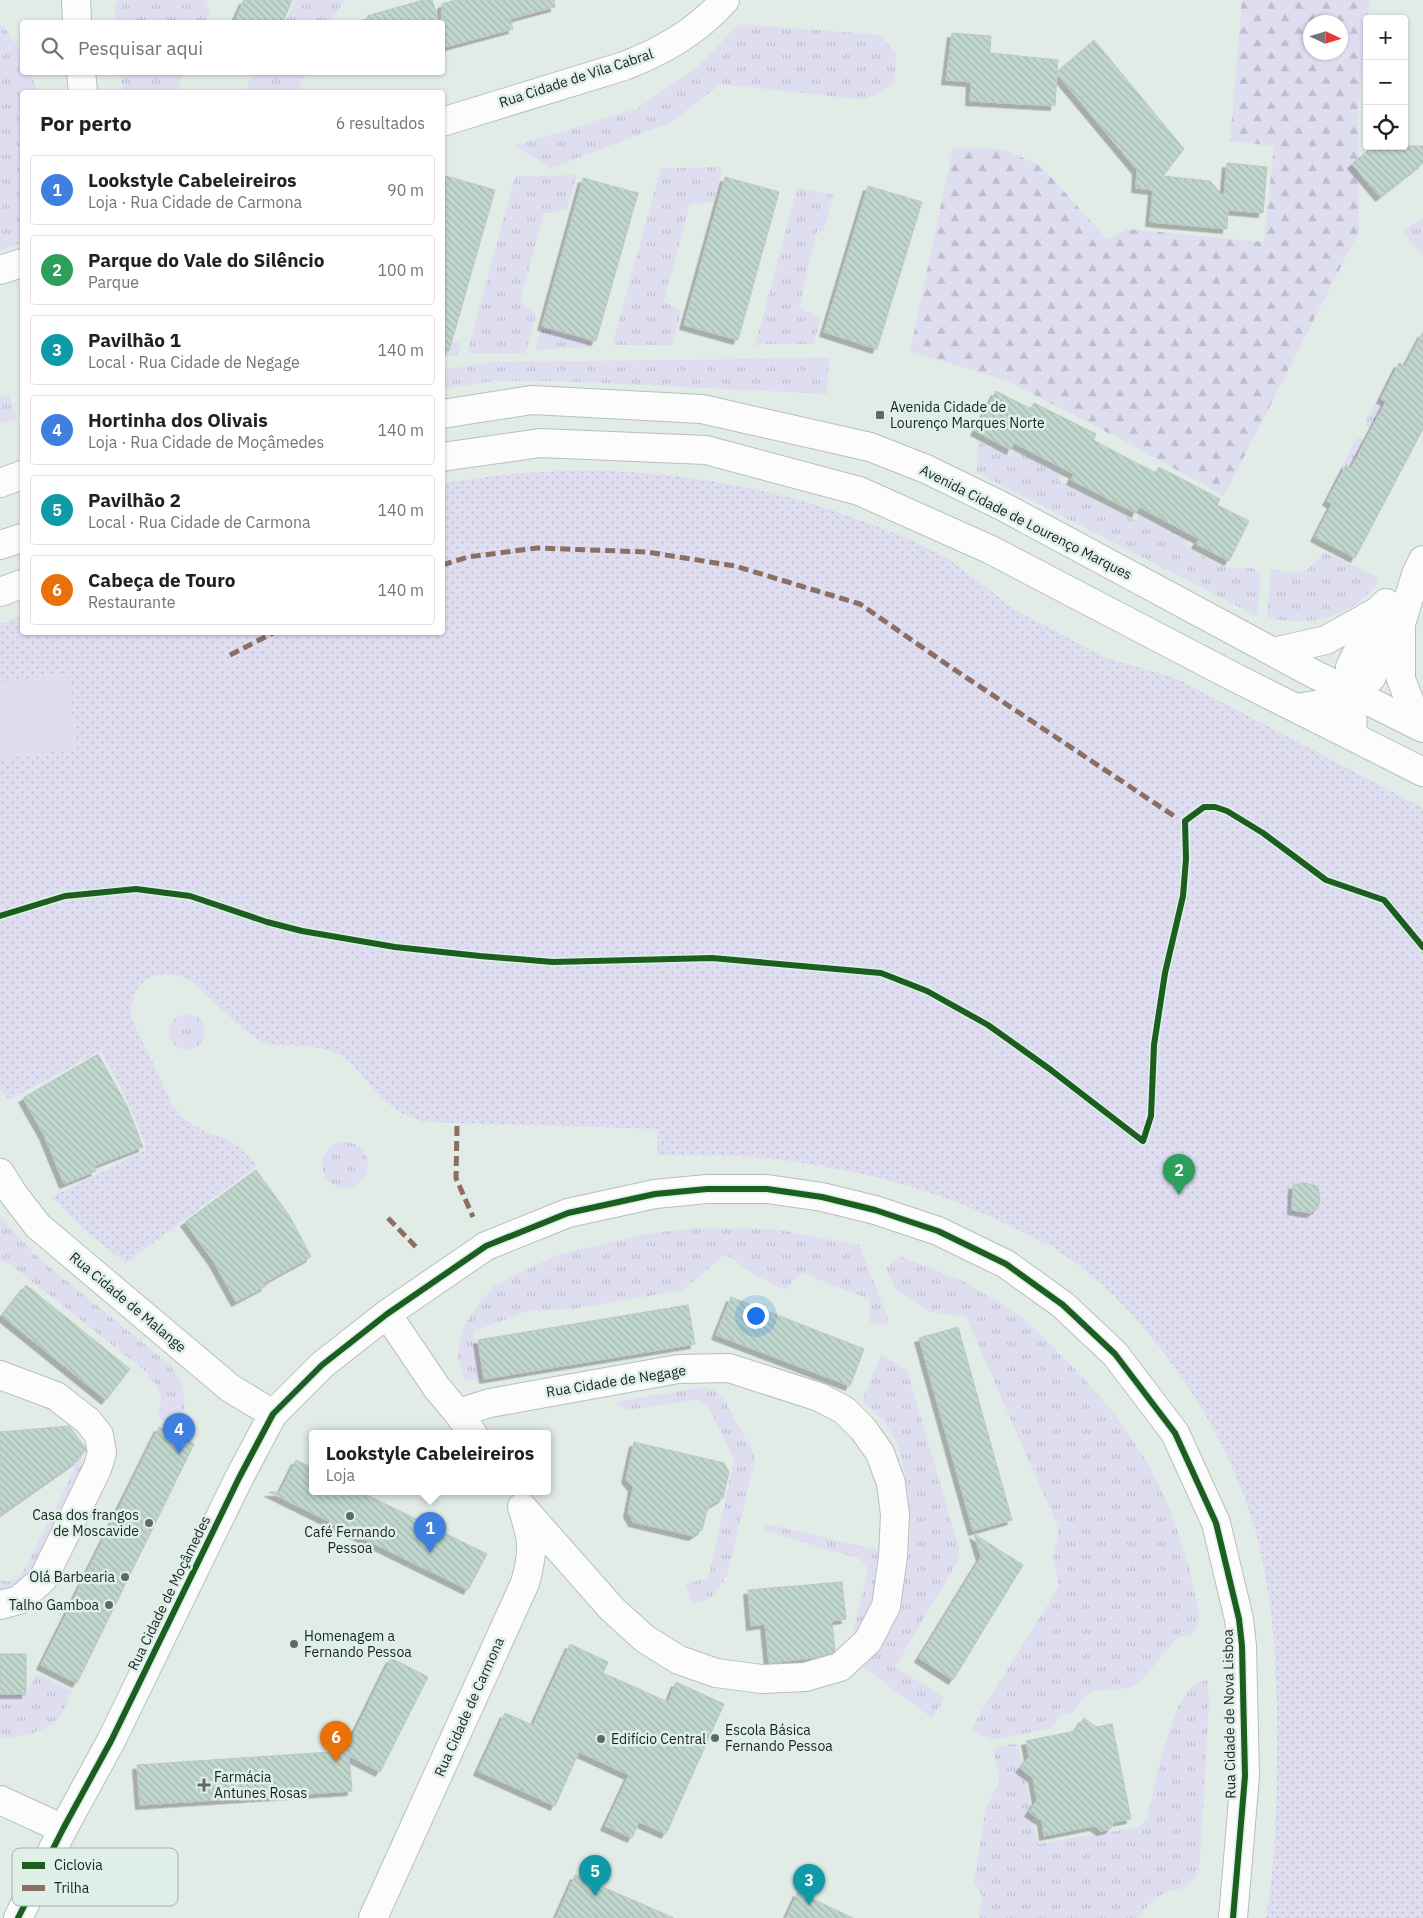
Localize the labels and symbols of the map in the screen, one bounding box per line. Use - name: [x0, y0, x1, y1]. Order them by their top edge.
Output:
- north arrow: [1303, 15, 1348, 60]
- street label: Rua Cidade de Vila Cabral: [497, 45, 656, 111]
- place label: Avenida Cidade de Lourenço Marques Norte: [890, 398, 1045, 432]
- marker: Avenida Cidade de Lourenço Marques Norte: [874, 409, 886, 421]
- street label: Avenida Cidade de Lourenço Marques: [917, 461, 1135, 584]
- pin: 2: [1163, 1154, 1195, 1195]
- street label: Rua Cidade de Malange: [66, 1248, 190, 1356]
- your location: [743, 1303, 769, 1329]
- street label: Rua Cidade de Negage: [545, 1361, 687, 1401]
- pin: 4: [163, 1413, 195, 1454]
- place label: Casa dos frangos de Moscavide: [32, 1506, 139, 1540]
- marker: Café Fernando Pessoa: [344, 1510, 356, 1522]
- pin: 1: [414, 1512, 446, 1553]
- street label: Rua Cidade de Moçâmedes: [124, 1513, 214, 1673]
- marker: Casa dos frangos de Moscavide: [143, 1517, 155, 1529]
- place label: Café Fernando Pessoa: [304, 1523, 396, 1557]
- place label: Olá Barbearia: [29, 1568, 116, 1586]
- marker: Olá Barbearia: [119, 1571, 131, 1583]
- place label: Talho Gamboa: [9, 1596, 100, 1614]
- marker: Talho Gamboa: [103, 1599, 115, 1611]
- place label: Homenagem a Fernando Pessoa: [304, 1627, 412, 1661]
- street label: Rua Cidade de Nova Lisboa: [1219, 1629, 1239, 1799]
- street label: Rua Cidade de Carmona: [430, 1634, 508, 1779]
- marker: Homenagem a Fernando Pessoa: [288, 1638, 300, 1650]
- pin: 6: [320, 1721, 352, 1762]
- place label: Escola Básica Fernando Pessoa: [725, 1721, 833, 1755]
- place label: Edifício Central: [611, 1730, 706, 1748]
- marker: Escola Básica Fernando Pessoa: [709, 1732, 721, 1744]
- marker: Edifício Central: [595, 1733, 607, 1745]
- place label: Farmácia Antunes Rosas: [214, 1768, 307, 1802]
- marker: Farmácia Antunes Rosas: [198, 1779, 210, 1791]
- legend: [12, 1848, 178, 1906]
- pin: 5: [579, 1855, 611, 1896]
- text: Ciclovia: [54, 1856, 103, 1874]
- pin: 3: [793, 1864, 825, 1905]
- text: Trilha: [54, 1879, 90, 1897]

